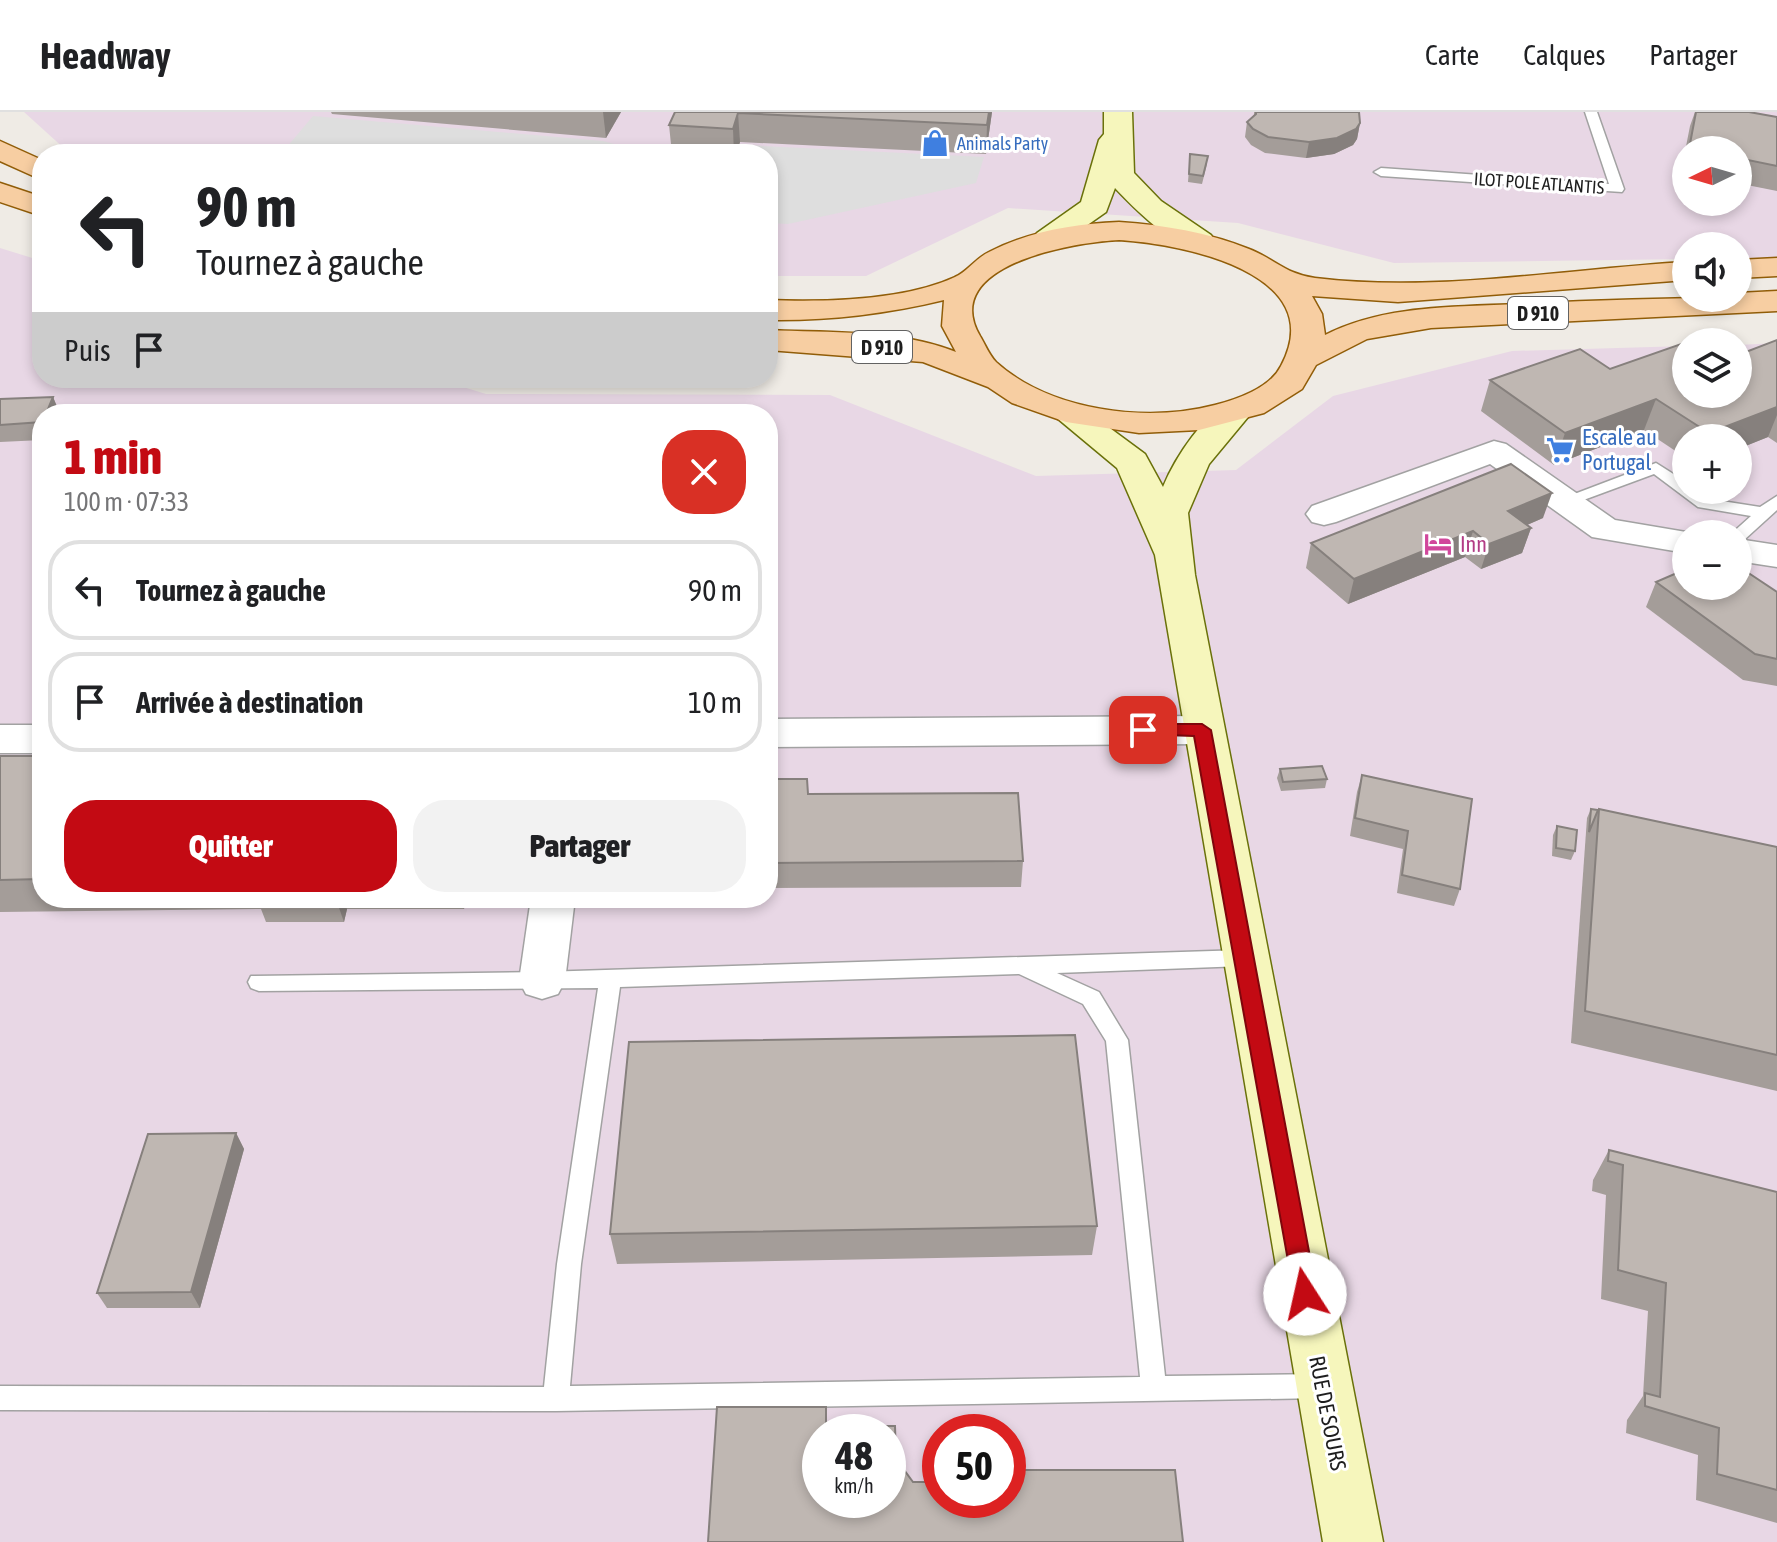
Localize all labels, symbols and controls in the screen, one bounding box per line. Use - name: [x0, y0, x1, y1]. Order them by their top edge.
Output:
- text: Headway: [40, 34, 171, 77]
- text: Carte: [1425, 39, 1479, 71]
- text: Calques: [1523, 39, 1605, 71]
- text: Partager: [1649, 39, 1737, 71]
- shop icon: Animals Party: [920, 128, 950, 158]
- place label: Animals Party: [957, 133, 1048, 154]
- north arrow: [1672, 136, 1752, 216]
- map controls: [1672, 136, 1752, 600]
- street label: ILOT POLE ATLANTIS: [1473, 168, 1605, 198]
- text: 90 m: [196, 175, 297, 239]
- icon: left: [64, 176, 168, 280]
- button: sound: [1672, 232, 1752, 312]
- text: Tournez à gauche: [196, 241, 424, 283]
- road number: D 910: [1508, 297, 1568, 329]
- icon: arrive: [127, 328, 171, 372]
- button: layers: [1672, 328, 1752, 408]
- road number: D 910: [852, 331, 912, 363]
- text: Puis: [64, 333, 111, 367]
- place label: Escale au Portugal: [1582, 424, 1657, 475]
- button: +: [1672, 424, 1752, 504]
- text: 1 min: [64, 429, 162, 484]
- button: close: [662, 430, 746, 514]
- supermarket icon: Escale au Portugal: [1545, 435, 1575, 465]
- text: 100 m · 07:33: [64, 487, 189, 517]
- button: −: [1672, 520, 1752, 600]
- hotel icon: Inn: [1423, 529, 1453, 559]
- place label: Inn: [1460, 531, 1487, 557]
- icon: left: [68, 568, 112, 612]
- text: Tournez à gauche: [136, 573, 326, 607]
- text: 90 m: [688, 573, 742, 607]
- icon: arrive: [68, 680, 112, 724]
- text: Arrivée à destination: [136, 685, 363, 719]
- text: 10 m: [688, 685, 742, 719]
- pin: [1109, 696, 1177, 764]
- icon: arrive: [1121, 708, 1165, 752]
- button: Quitter: [64, 800, 397, 892]
- button: Partager: [413, 800, 746, 892]
- position arrow: [1263, 1252, 1347, 1336]
- street label: RUE DE SOURS: [1304, 1353, 1352, 1473]
- speed limit sign: 50: [922, 1414, 1026, 1518]
- text: 48: [835, 1433, 873, 1478]
- text: km/h: [834, 1474, 874, 1497]

